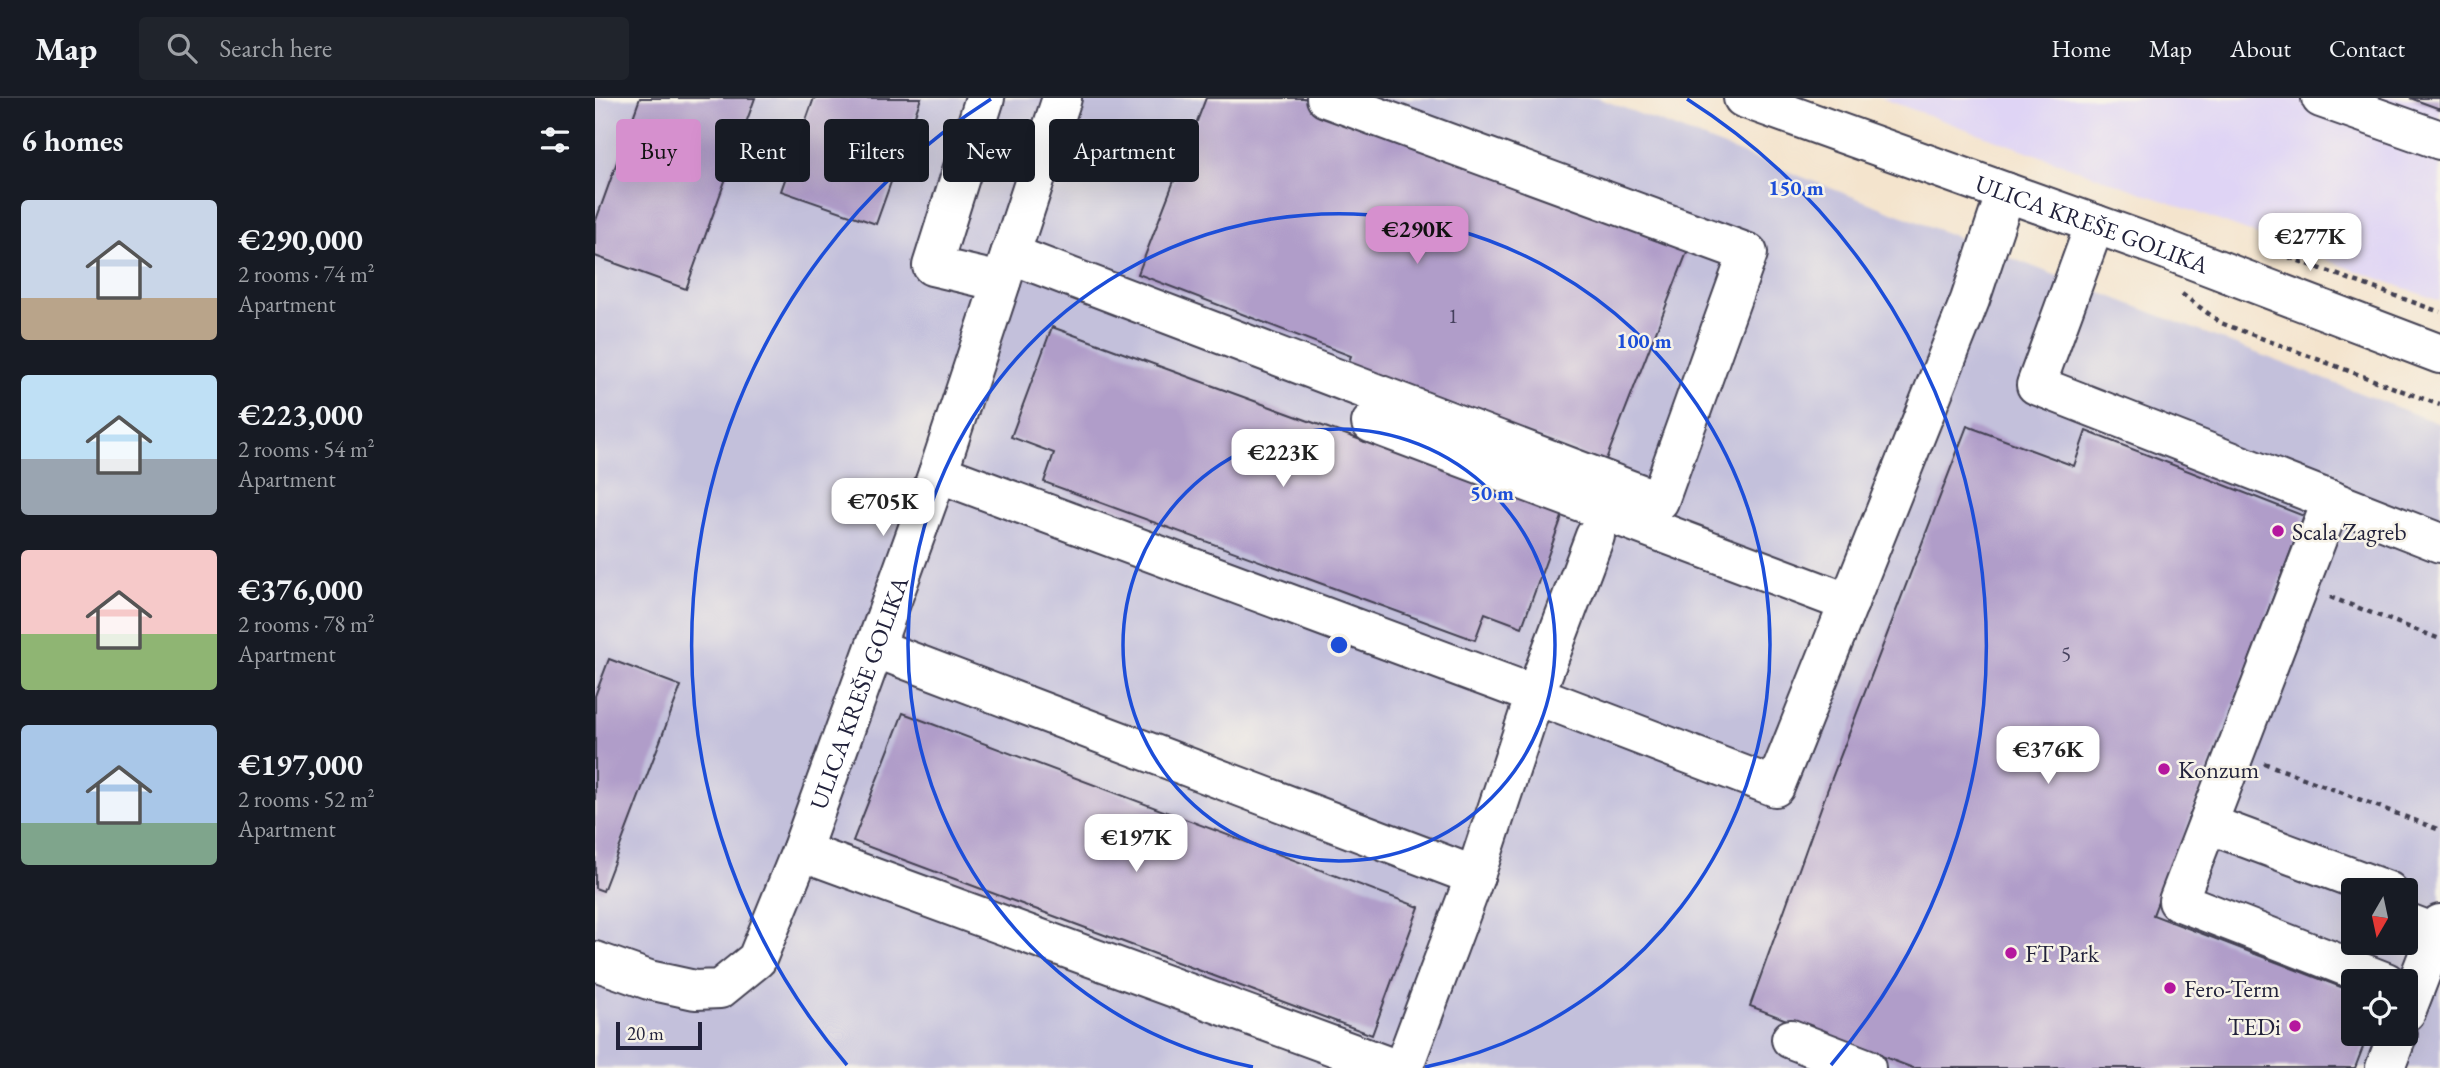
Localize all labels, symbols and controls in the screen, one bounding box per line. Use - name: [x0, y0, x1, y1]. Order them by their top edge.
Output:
- search box: [139, 17, 629, 80]
- text: Map: [35, 27, 97, 70]
- icon: search: [163, 29, 201, 67]
- text: Search here: [219, 31, 332, 65]
- text: Home: [2051, 33, 2111, 64]
- text: Map: [2149, 33, 2192, 64]
- text: About: [2230, 33, 2291, 64]
- text: Contact: [2329, 33, 2405, 64]
- chip: Buy: [616, 119, 701, 182]
- chip: Rent: [715, 119, 810, 182]
- chip: Filters: [824, 119, 929, 182]
- chip: New: [943, 119, 1035, 182]
- chip: Apartment: [1049, 119, 1199, 182]
- text: 6 homes: [21, 121, 123, 160]
- icon: filters: [536, 121, 574, 159]
- street label: ULICA KREŠE GOLIKA: [1971, 167, 2214, 280]
- text: 150 m: [1768, 174, 1824, 201]
- pin: €290K: [1368, 206, 1466, 266]
- text: €290K: [1381, 214, 1453, 244]
- pin: €277K: [2261, 214, 2359, 273]
- text: €290,000: [238, 220, 363, 259]
- text: €277K: [2274, 221, 2346, 251]
- icon: home: [77, 228, 161, 312]
- text: 2 rooms · 74 m²: [238, 259, 375, 289]
- text: Apartment: [238, 289, 336, 319]
- house number: 1: [1448, 302, 1458, 329]
- text: 100 m: [1616, 327, 1672, 354]
- text: €223,000: [238, 395, 363, 434]
- icon: home: [77, 403, 161, 487]
- pin: €223K: [1234, 430, 1332, 489]
- text: 2 rooms · 54 m²: [238, 434, 375, 464]
- text: €223K: [1247, 437, 1319, 467]
- text: Apartment: [238, 464, 336, 494]
- pin: €705K: [834, 478, 932, 538]
- text: 50 m: [1470, 479, 1514, 506]
- text: €705K: [847, 486, 919, 516]
- place label: Scala Zagreb: [2292, 516, 2407, 547]
- marker: Scala Zagreb: [2270, 523, 2286, 539]
- text: €376,000: [238, 570, 363, 609]
- street label: ULICA KREŠE GOLIKA: [802, 571, 915, 814]
- icon: home: [77, 578, 161, 662]
- text: 2 rooms · 78 m²: [238, 609, 375, 639]
- centre of rings: [1327, 633, 1351, 657]
- text: Apartment: [238, 639, 336, 669]
- house number: 5: [2061, 640, 2071, 667]
- pin: €376K: [1999, 726, 2097, 786]
- text: €376K: [2012, 734, 2084, 764]
- text: €197,000: [238, 745, 363, 784]
- icon: home: [77, 753, 161, 837]
- place label: Konzum: [2178, 754, 2260, 785]
- marker: Konzum: [2156, 761, 2172, 777]
- text: 2 rooms · 52 m²: [238, 784, 375, 814]
- text: Apartment: [238, 814, 336, 844]
- pin: €197K: [1087, 814, 1185, 874]
- text: €197K: [1100, 822, 1172, 852]
- north arrow: [2341, 878, 2419, 956]
- map controls: [2341, 878, 2418, 1046]
- place label: FT Park: [2025, 938, 2100, 969]
- marker: FT Park: [2003, 945, 2019, 961]
- button: locate: [2341, 969, 2418, 1046]
- place label: Fero-Term: [2184, 973, 2280, 1004]
- marker: Fero-Term: [2162, 980, 2178, 996]
- place label: TEDi: [2227, 1011, 2281, 1042]
- marker: TEDi: [2287, 1018, 2303, 1034]
- scale bar: [616, 1019, 702, 1051]
- text: 20 m: [627, 1021, 664, 1046]

